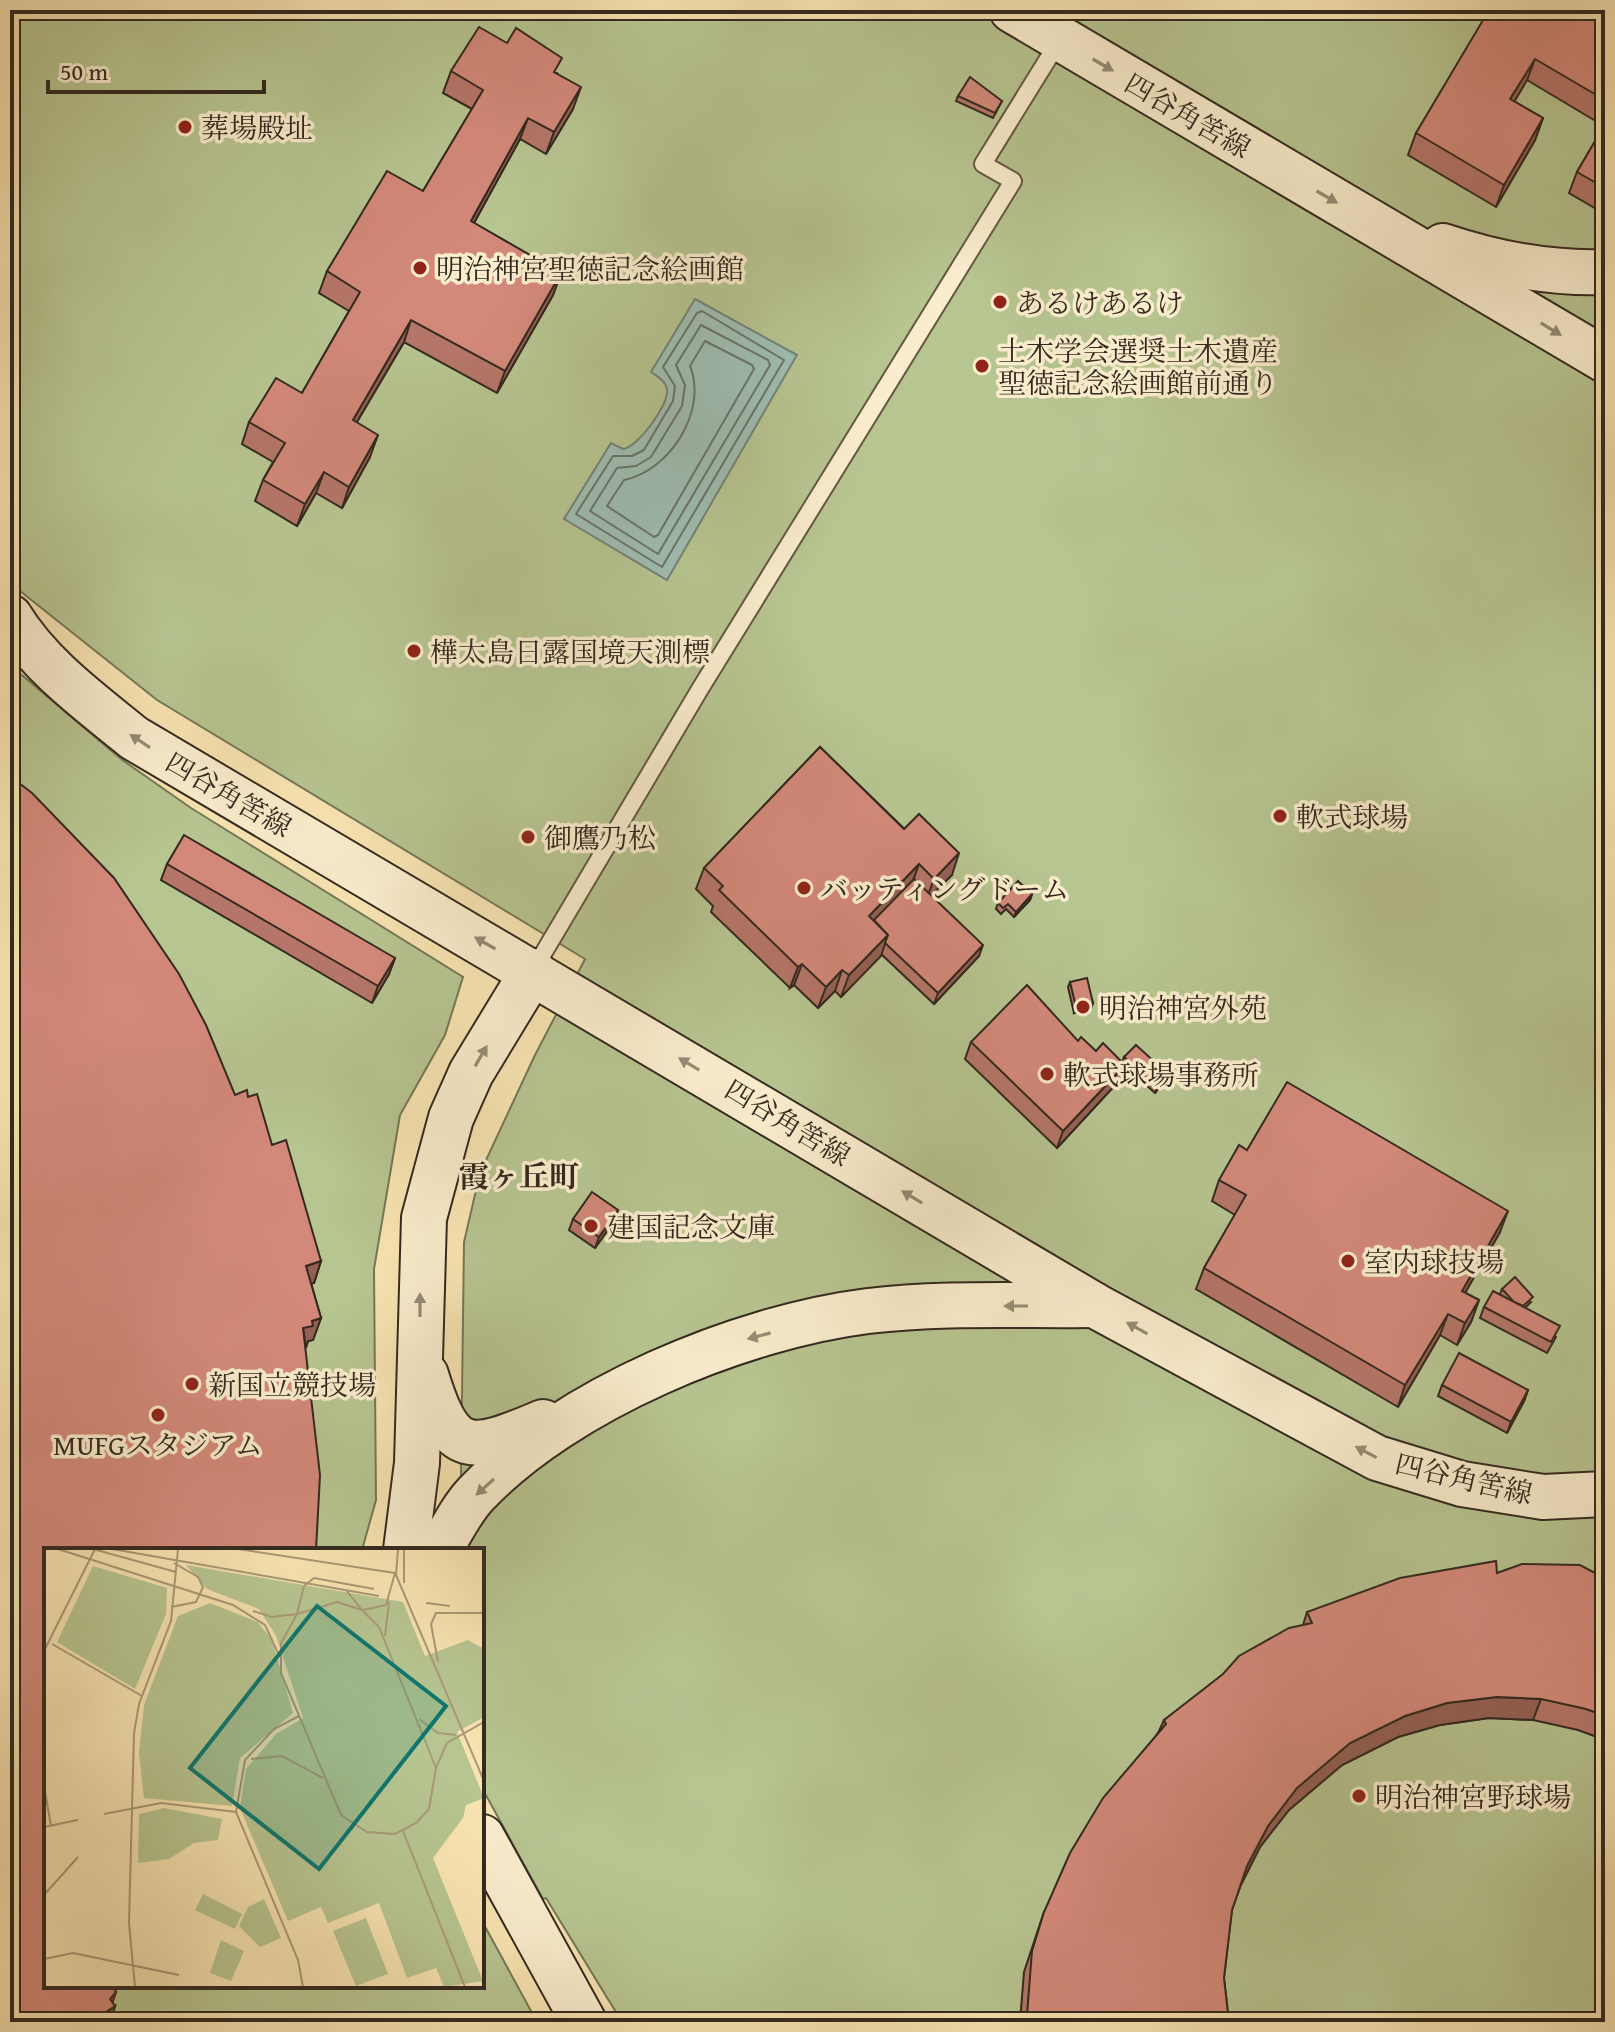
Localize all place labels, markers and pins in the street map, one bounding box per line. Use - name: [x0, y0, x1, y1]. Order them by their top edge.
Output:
- place label: 葬場殿址: [201, 107, 313, 148]
- marker: 葬場殿址: [176, 118, 194, 136]
- place label: 明治神宮聖徳記念絵画館: [436, 248, 744, 289]
- marker: 明治神宮聖徳記念絵画館: [411, 259, 429, 277]
- place label: あるけあるけ: [1016, 282, 1184, 323]
- marker: あるけあるけ: [991, 293, 1009, 311]
- place label: 土木学会選奨土木遺産 聖徳記念絵画館前通り: [998, 330, 1278, 403]
- marker: 土木学会選奨土木遺産 聖徳記念絵画館前通り: [973, 357, 991, 375]
- place label: 樺太島日露国境天測標: [430, 631, 710, 672]
- marker: 樺太島日露国境天測標: [405, 642, 423, 660]
- place label: 軟式球場: [1296, 796, 1408, 837]
- marker: 軟式球場: [1271, 807, 1289, 825]
- place label: 御鷹乃松: [544, 817, 656, 858]
- marker: 御鷹乃松: [519, 828, 537, 846]
- place label: バッティングドーム: [820, 868, 1069, 909]
- marker: バッティングドーム: [795, 879, 813, 897]
- place label: 明治神宮外苑: [1099, 987, 1267, 1028]
- marker: 明治神宮外苑: [1074, 998, 1092, 1016]
- place label: 軟式球場事務所: [1063, 1054, 1259, 1095]
- marker: 軟式球場事務所: [1038, 1065, 1056, 1083]
- place label: 建国記念文庫: [607, 1206, 775, 1247]
- marker: 建国記念文庫: [582, 1217, 600, 1235]
- place label: 室内球技場: [1364, 1241, 1504, 1282]
- marker: 室内球技場: [1339, 1252, 1357, 1270]
- place label: 新国立競技場: [208, 1364, 376, 1405]
- marker: 新国立競技場: [183, 1375, 201, 1393]
- marker: MUFGスタジアム: [149, 1406, 167, 1424]
- place label: MUFGスタジアム: [53, 1424, 263, 1465]
- place label: 明治神宮野球場: [1375, 1776, 1571, 1817]
- marker: 明治神宮野球場: [1350, 1787, 1368, 1805]

